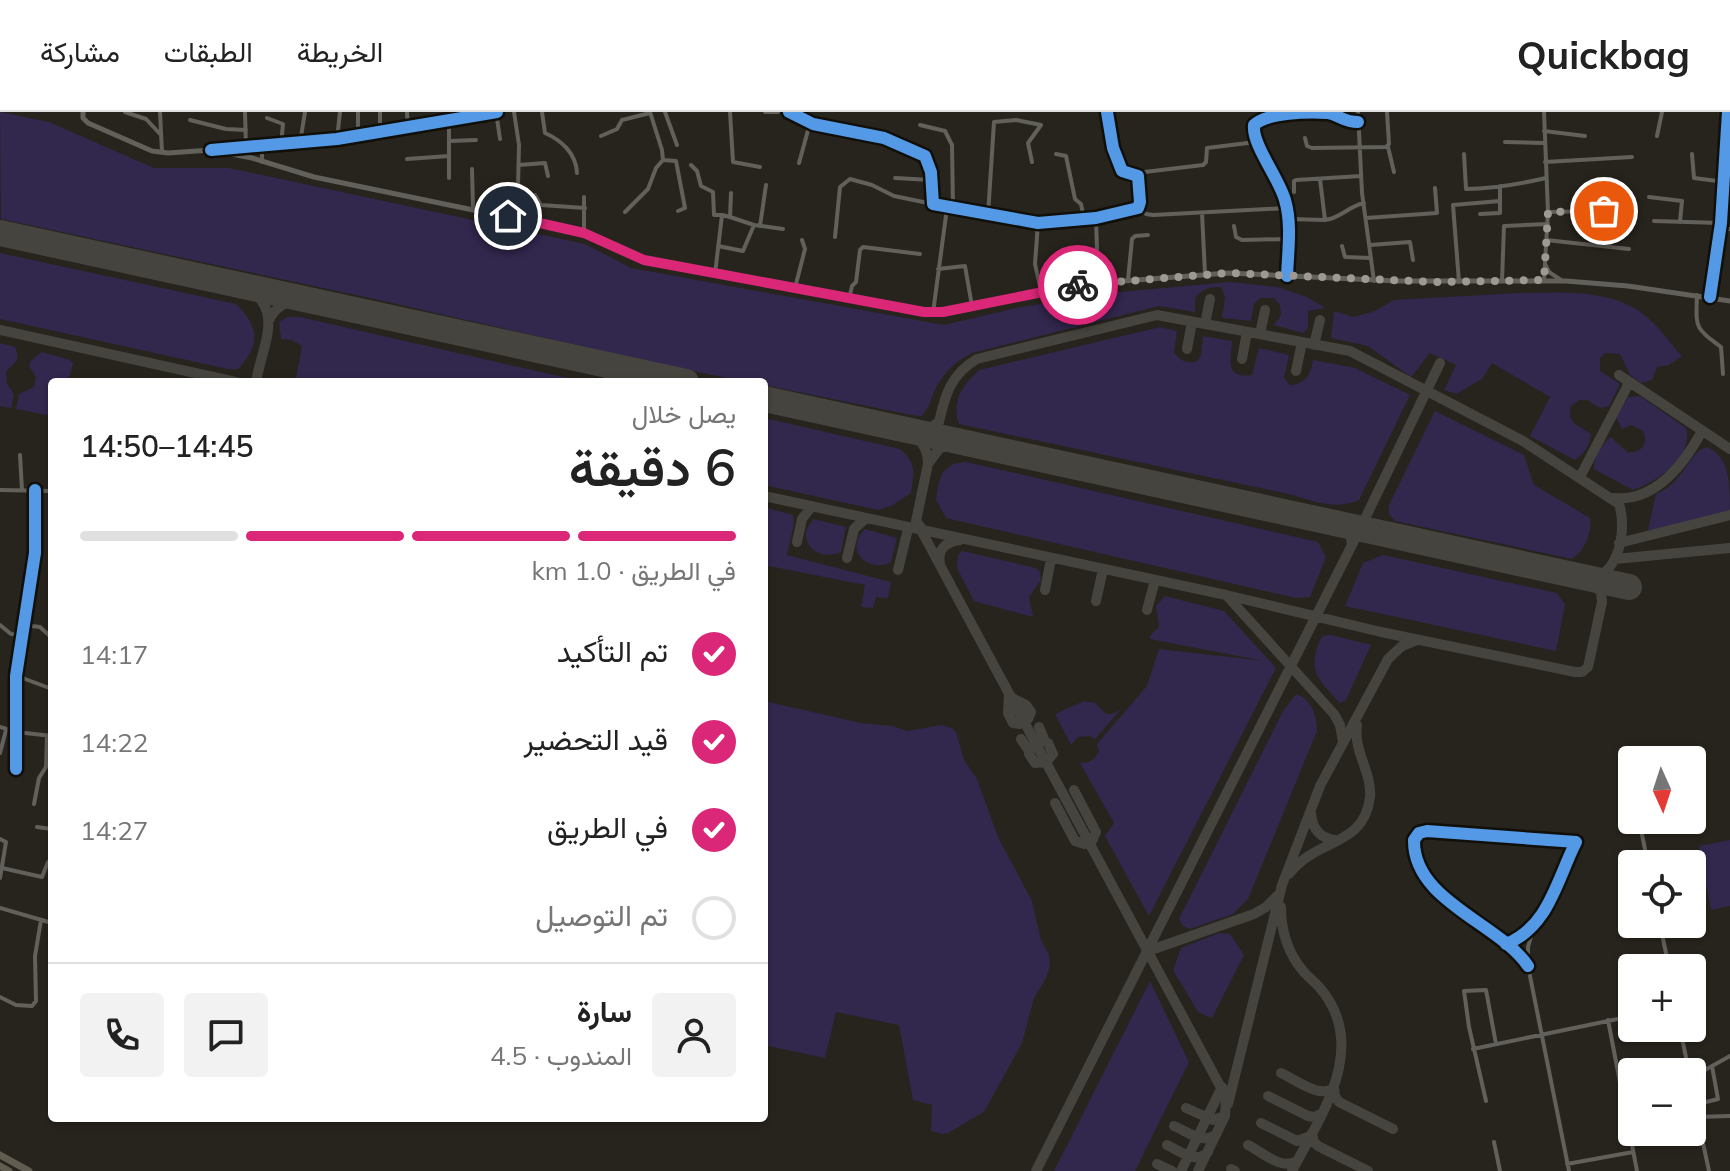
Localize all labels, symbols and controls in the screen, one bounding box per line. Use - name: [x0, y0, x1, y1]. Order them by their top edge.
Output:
- text: Quickbag: [1517, 31, 1690, 79]
- text: مشاركة: [40, 34, 120, 69]
- text: الطبقات: [164, 34, 253, 69]
- text: الخريطة: [297, 34, 383, 69]
- pin: [1570, 177, 1638, 245]
- pin: [474, 182, 542, 250]
- icon: bag: [1582, 189, 1626, 233]
- icon: home: [486, 194, 530, 238]
- courier: [1038, 245, 1118, 325]
- icon: bike: [1056, 263, 1100, 307]
- text: يصل خلال: [632, 397, 736, 430]
- text: 14:45–14:50: [80, 427, 253, 465]
- text: 6 دقيقة: [569, 434, 736, 499]
- text: في الطريق · 1.0 km: [531, 554, 736, 587]
- text: تم التأكيد: [557, 632, 668, 670]
- icon: check: [692, 632, 736, 676]
- text: 14:17: [80, 638, 148, 671]
- text: قيد التحضير: [524, 720, 668, 758]
- icon: check: [692, 720, 736, 764]
- text: 14:22: [80, 726, 148, 759]
- north arrow: [1618, 746, 1706, 834]
- map controls: [1618, 746, 1706, 1146]
- text: في الطريق: [547, 808, 668, 846]
- icon: check: [692, 808, 736, 852]
- text: 14:27: [80, 814, 148, 847]
- button: locate: [1618, 850, 1706, 938]
- text: تم التوصيل: [535, 896, 668, 934]
- button: +: [1618, 954, 1706, 1042]
- text: سارة: [577, 992, 632, 1030]
- button: phone: [80, 993, 164, 1077]
- button: chat: [184, 993, 268, 1077]
- button: person: [652, 993, 736, 1077]
- text: المندوب · 4.5: [490, 1039, 632, 1072]
- button: −: [1618, 1058, 1706, 1146]

